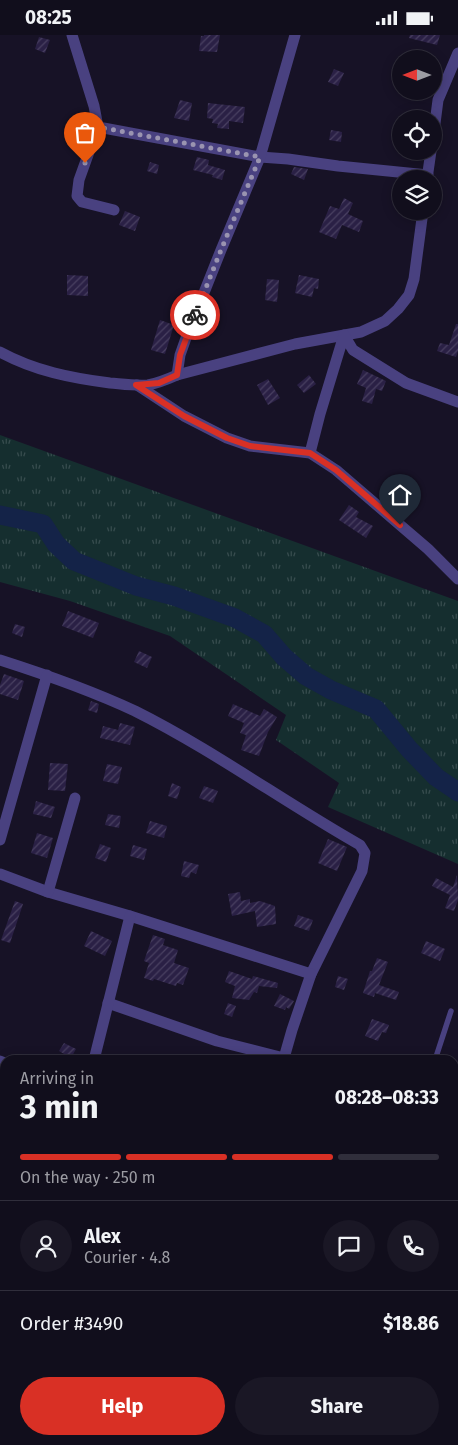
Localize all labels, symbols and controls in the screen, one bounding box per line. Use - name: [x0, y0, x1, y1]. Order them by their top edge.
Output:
- text: 08:25: [25, 6, 72, 29]
- north arrow: [392, 50, 442, 100]
- map controls: [392, 50, 442, 220]
- button: locate: [392, 110, 442, 160]
- pin: [64, 112, 106, 163]
- icon: bag: [71, 119, 99, 147]
- button: layers: [392, 170, 442, 220]
- courier: [170, 290, 220, 340]
- icon: bike: [181, 301, 209, 329]
- pin: [379, 474, 421, 525]
- icon: home: [386, 481, 414, 509]
- text: Arriving in: [20, 1069, 94, 1088]
- text: 08:28–08:33: [335, 1086, 439, 1109]
- text: 3 min: [20, 1088, 99, 1126]
- text: On the way · 250 m: [20, 1168, 156, 1187]
- button: person: [20, 1220, 72, 1272]
- button: chat: [323, 1220, 375, 1272]
- button: phone: [387, 1220, 439, 1272]
- text: Alex: [84, 1225, 121, 1248]
- text: Courier · 4.8: [84, 1248, 170, 1267]
- text: Order #3490: [20, 1312, 123, 1335]
- text: $18.86: [383, 1312, 439, 1335]
- button: Help: [20, 1377, 225, 1435]
- button: Share: [235, 1377, 439, 1435]

